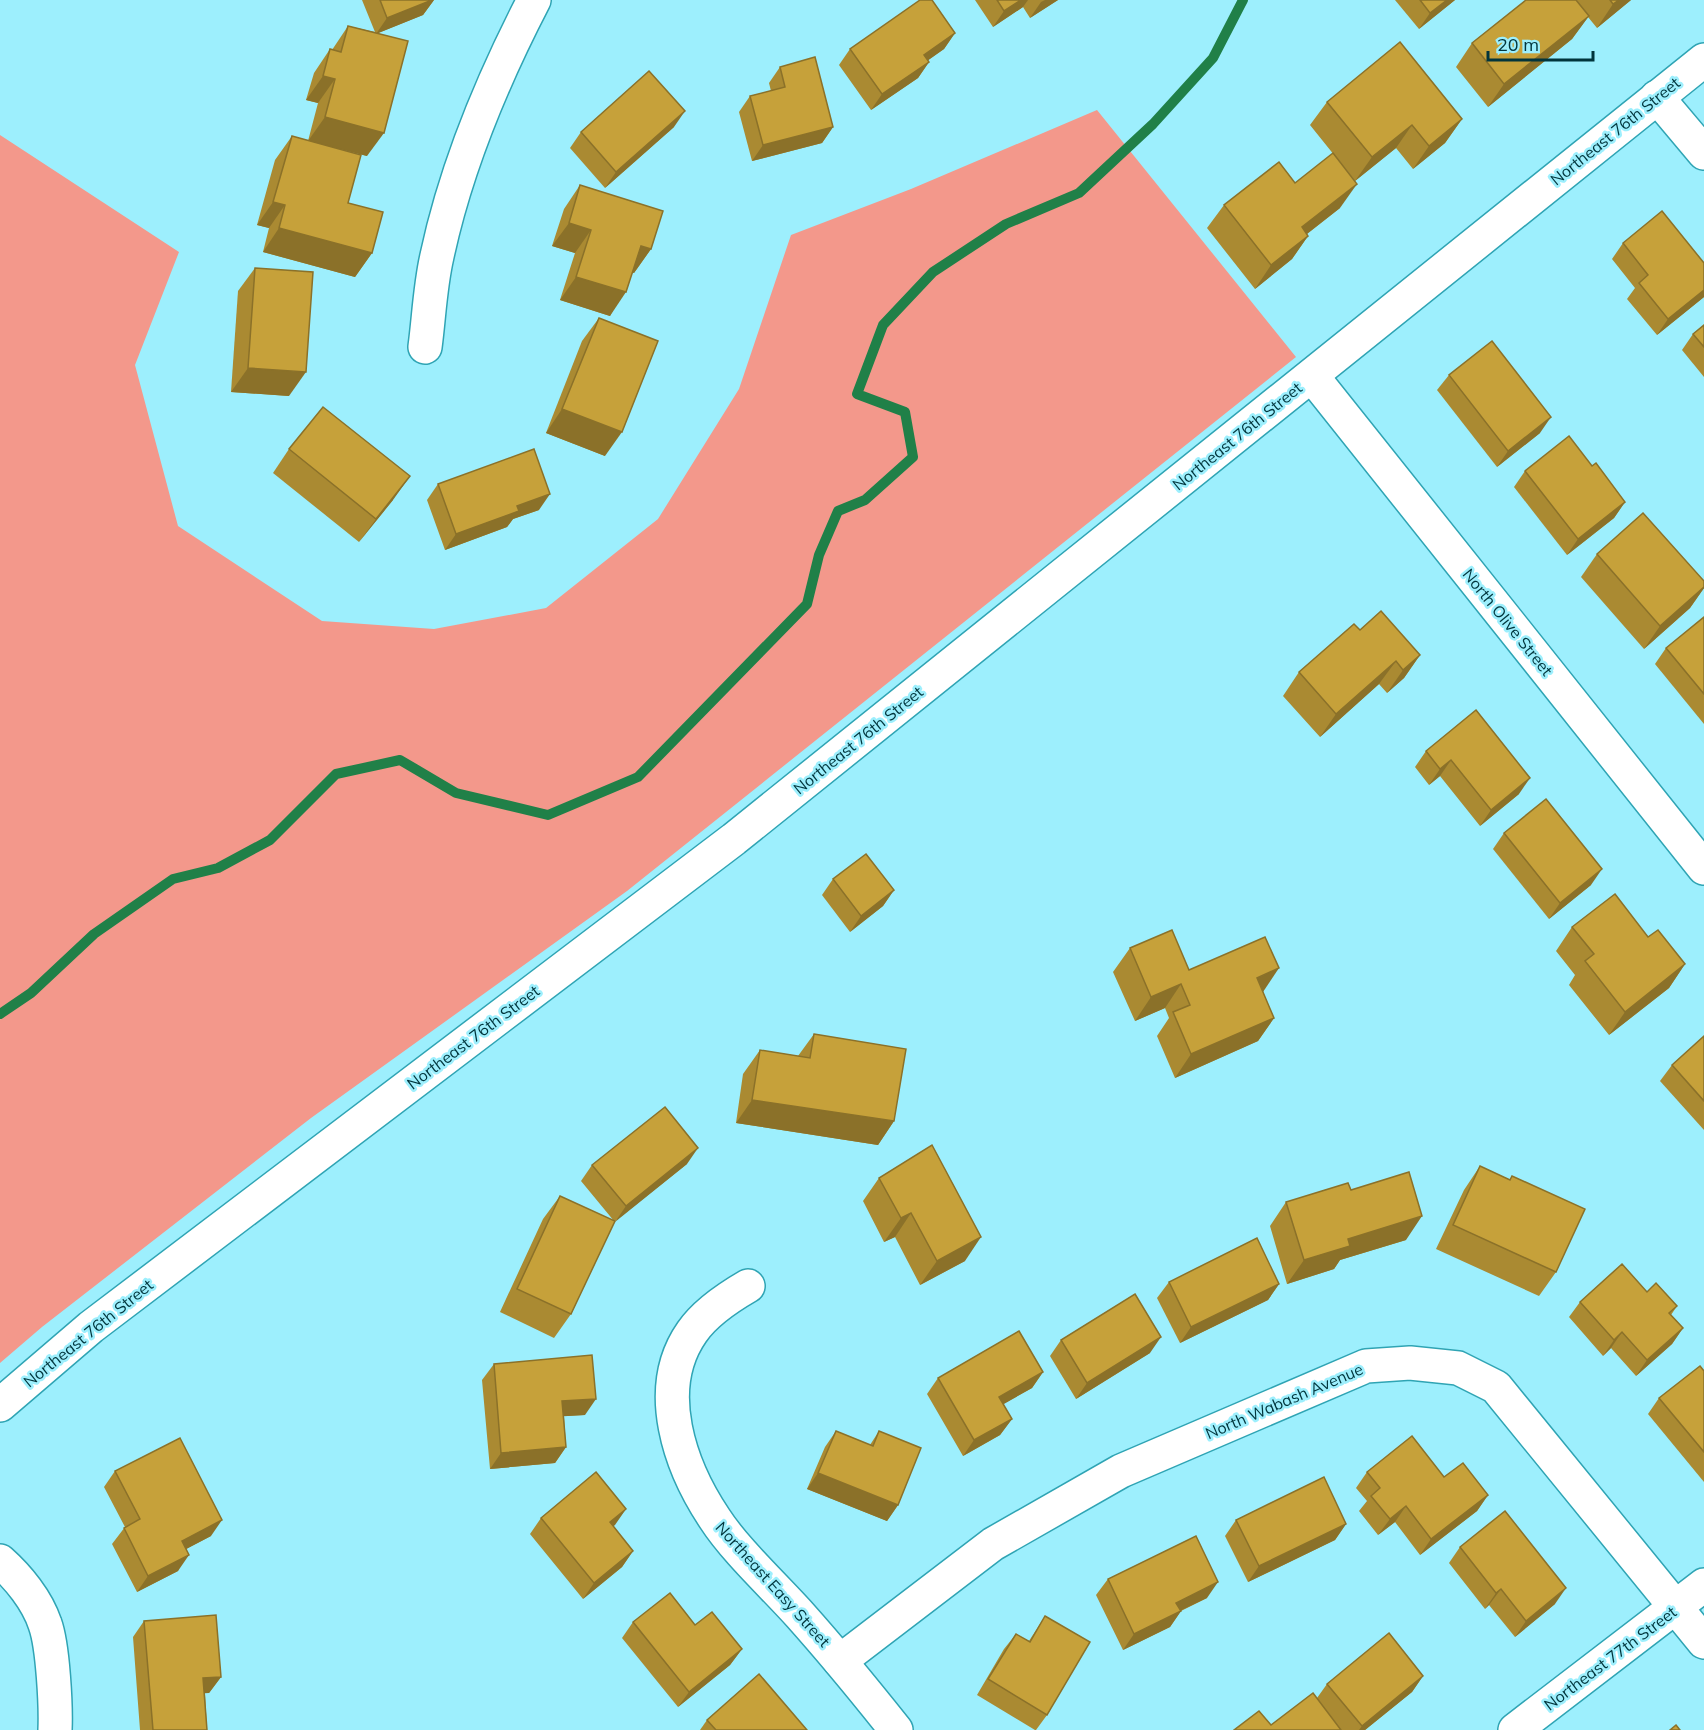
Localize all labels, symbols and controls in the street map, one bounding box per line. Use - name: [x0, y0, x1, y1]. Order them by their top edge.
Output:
- scale bar: [1488, 24, 1593, 62]
- text: 20 m: [1497, 33, 1539, 56]
- street label: Northeast 76th Street: [1546, 72, 1684, 189]
- street label: Northeast 76th Street: [1168, 377, 1306, 494]
- street label: North Olive Street: [1459, 564, 1558, 680]
- street label: Northeast 76th Street: [789, 681, 927, 798]
- street label: Northeast 76th Street: [403, 980, 544, 1093]
- street label: Northeast 76th Street: [19, 1274, 157, 1391]
- street label: North Wabash Avenue: [1202, 1359, 1366, 1443]
- street label: Northeast Easy Street: [711, 1517, 835, 1651]
- street label: Northeast 77th Street: [1540, 1601, 1681, 1714]

